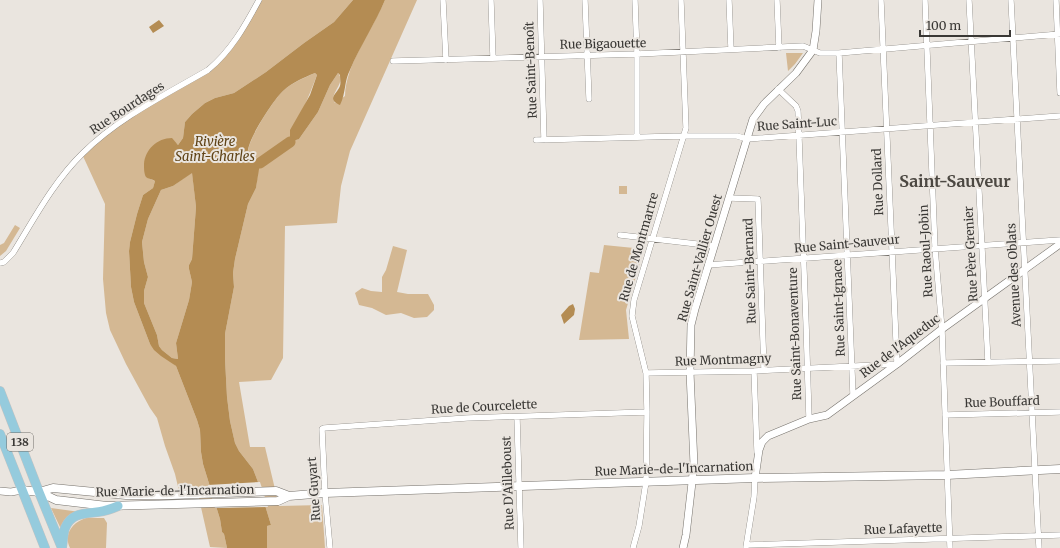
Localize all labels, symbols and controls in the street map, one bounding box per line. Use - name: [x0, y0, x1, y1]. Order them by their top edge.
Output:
- scale bar: [920, 12, 1010, 38]
- text: 100 m: [926, 18, 961, 33]
- street label: Rue Saint-Benoît: [521, 21, 540, 119]
- street label: Rue Bigaouette: [560, 35, 646, 52]
- street label: Rue Bourdages: [87, 78, 167, 137]
- street label: Rue Saint-Luc: [756, 113, 837, 134]
- water label: Rivière Saint-Charles: [175, 133, 255, 165]
- street label: Rue Dollard: [869, 148, 886, 216]
- district label: Saint-Sauveur: [899, 171, 1011, 191]
- street label: Rue de Montmartre: [616, 191, 661, 303]
- street label: Rue Saint-Vallier Ouest: [674, 192, 725, 323]
- street label: Rue Raoul-Jobin: [916, 204, 935, 298]
- street label: Rue Père Grenier: [960, 205, 981, 302]
- street label: Rue Saint-Bernard: [740, 218, 759, 324]
- street label: Avenue des Oblats: [1003, 223, 1024, 328]
- street label: Rue Saint-Sauveur: [794, 231, 901, 256]
- street label: Rue Saint-Ignace: [829, 259, 848, 357]
- street label: Rue Saint-Bonaventure: [785, 267, 804, 401]
- street label: Rue de l'Aqueduc: [857, 311, 943, 381]
- street label: Rue Montmagny: [674, 350, 771, 369]
- street label: Rue Bouffard: [964, 393, 1040, 410]
- street label: Rue de Courcelette: [431, 396, 537, 417]
- road number: 138: [7, 433, 33, 451]
- street label: Rue D'Ailleboust: [498, 435, 517, 530]
- street label: Rue Guyart: [304, 456, 323, 522]
- street label: Rue Marie-de-l'Incarnation: [594, 458, 754, 479]
- street label: Rue Marie-de-l'Incarnation: [95, 482, 255, 499]
- street label: Rue Lafayette: [864, 520, 942, 537]

